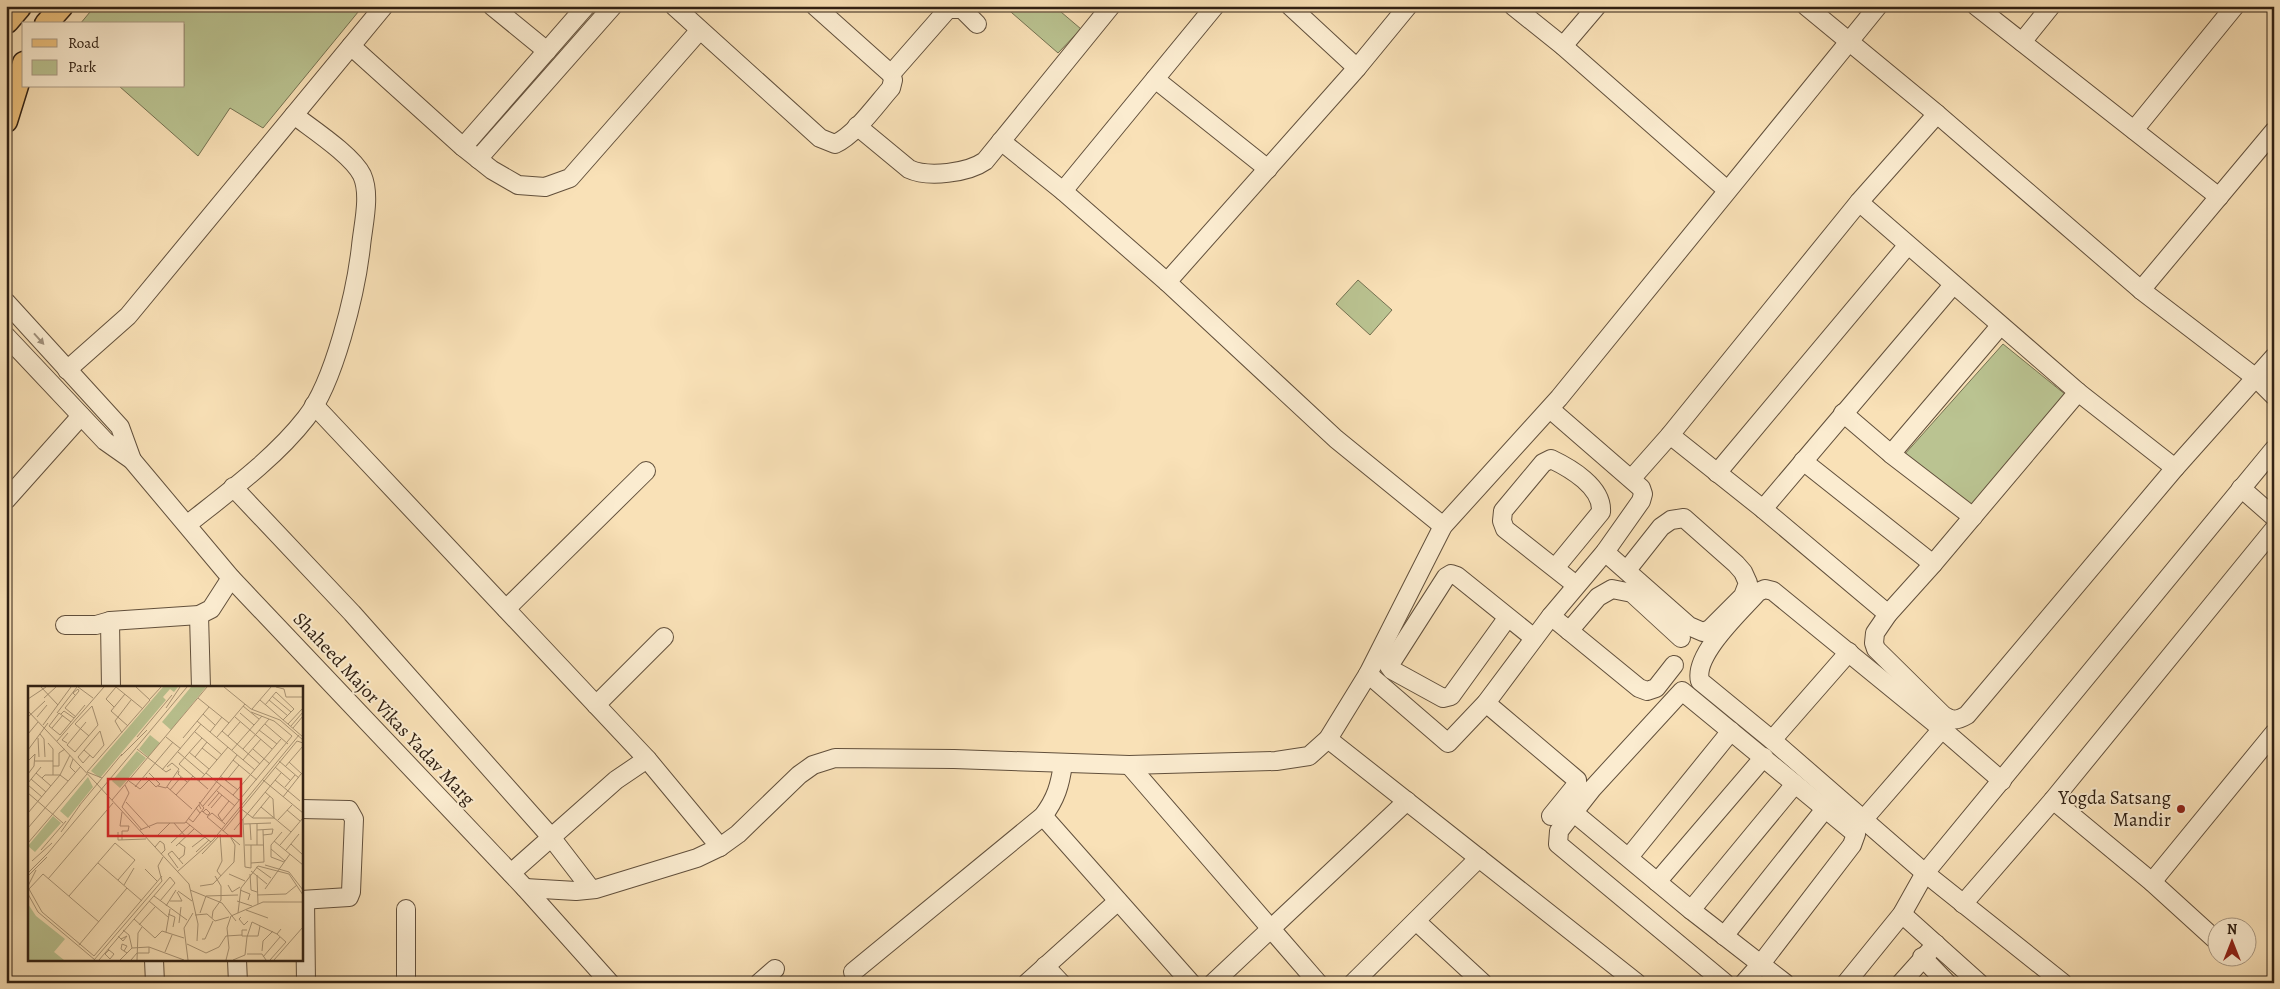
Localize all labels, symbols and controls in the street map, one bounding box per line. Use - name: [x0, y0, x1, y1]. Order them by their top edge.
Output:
- legend: [22, 22, 185, 88]
- text: Road: [68, 33, 100, 53]
- text: Park: [68, 57, 97, 77]
- one-way arrow: [33, 332, 45, 344]
- street label: Shaheed Major Vikas Yadav Marg: [287, 607, 481, 812]
- inset map: [28, 686, 302, 962]
- place label: Yogda Satsang Mandir: [2058, 785, 2171, 833]
- marker: Yogda Satsang Mandir: [2175, 803, 2187, 815]
- north arrow: [2208, 916, 2258, 966]
- text: N: [2227, 920, 2237, 939]

